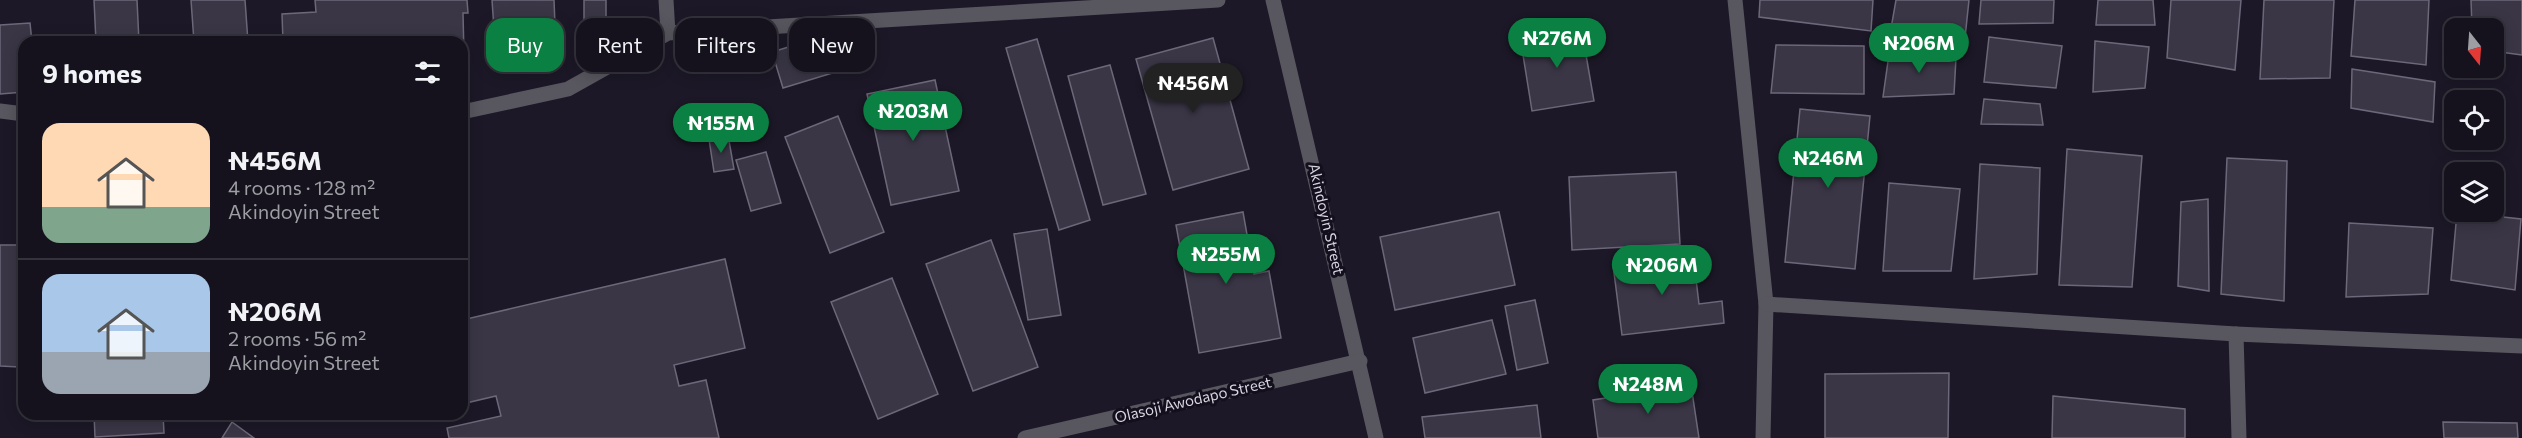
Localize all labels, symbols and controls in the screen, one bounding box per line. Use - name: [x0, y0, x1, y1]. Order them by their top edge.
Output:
- chip: Buy: [486, 18, 564, 72]
- chip: Rent: [576, 18, 663, 72]
- chip: Filters: [675, 18, 777, 72]
- chip: New: [789, 18, 875, 72]
- pin: ₦276M: [1515, 18, 1599, 69]
- north arrow: [2444, 18, 2504, 78]
- map controls: [2444, 18, 2504, 222]
- pin: ₦206M: [1877, 23, 1961, 74]
- text: ₦276M: [1522, 25, 1592, 49]
- text: ₦206M: [1883, 30, 1955, 54]
- icon: filters: [411, 56, 444, 89]
- text: 9 homes: [42, 57, 142, 88]
- pin: ₦456M: [1151, 63, 1235, 114]
- text: ₦456M: [1157, 70, 1229, 94]
- button: locate: [2444, 90, 2504, 150]
- pin: ₦203M: [871, 91, 955, 142]
- text: ₦203M: [877, 98, 949, 122]
- pin: ₦155M: [679, 103, 763, 154]
- text: ₦155M: [687, 110, 755, 134]
- pin: ₦246M: [1786, 138, 1870, 189]
- text: ₦456M: [228, 144, 322, 175]
- text: ₦246M: [1792, 145, 1864, 169]
- icon: home: [90, 147, 162, 219]
- street label: Akindoyin Street: [1305, 161, 1349, 276]
- button: layers: [2444, 162, 2504, 222]
- text: 4 rooms · 128 m²: [228, 175, 375, 199]
- text: Akindoyin Street: [228, 199, 380, 223]
- pin: ₦255M: [1184, 234, 1268, 285]
- text: ₦255M: [1191, 241, 1261, 265]
- pin: ₦206M: [1620, 245, 1704, 296]
- text: ₦206M: [1626, 252, 1698, 276]
- text: ₦206M: [228, 295, 322, 326]
- icon: home: [90, 298, 162, 370]
- text: 2 rooms · 56 m²: [228, 326, 366, 350]
- text: Akindoyin Street: [228, 350, 380, 374]
- pin: ₦248M: [1606, 364, 1690, 415]
- text: ₦248M: [1612, 371, 1684, 395]
- street label: Olasoji Awodapo Street: [1113, 372, 1273, 426]

